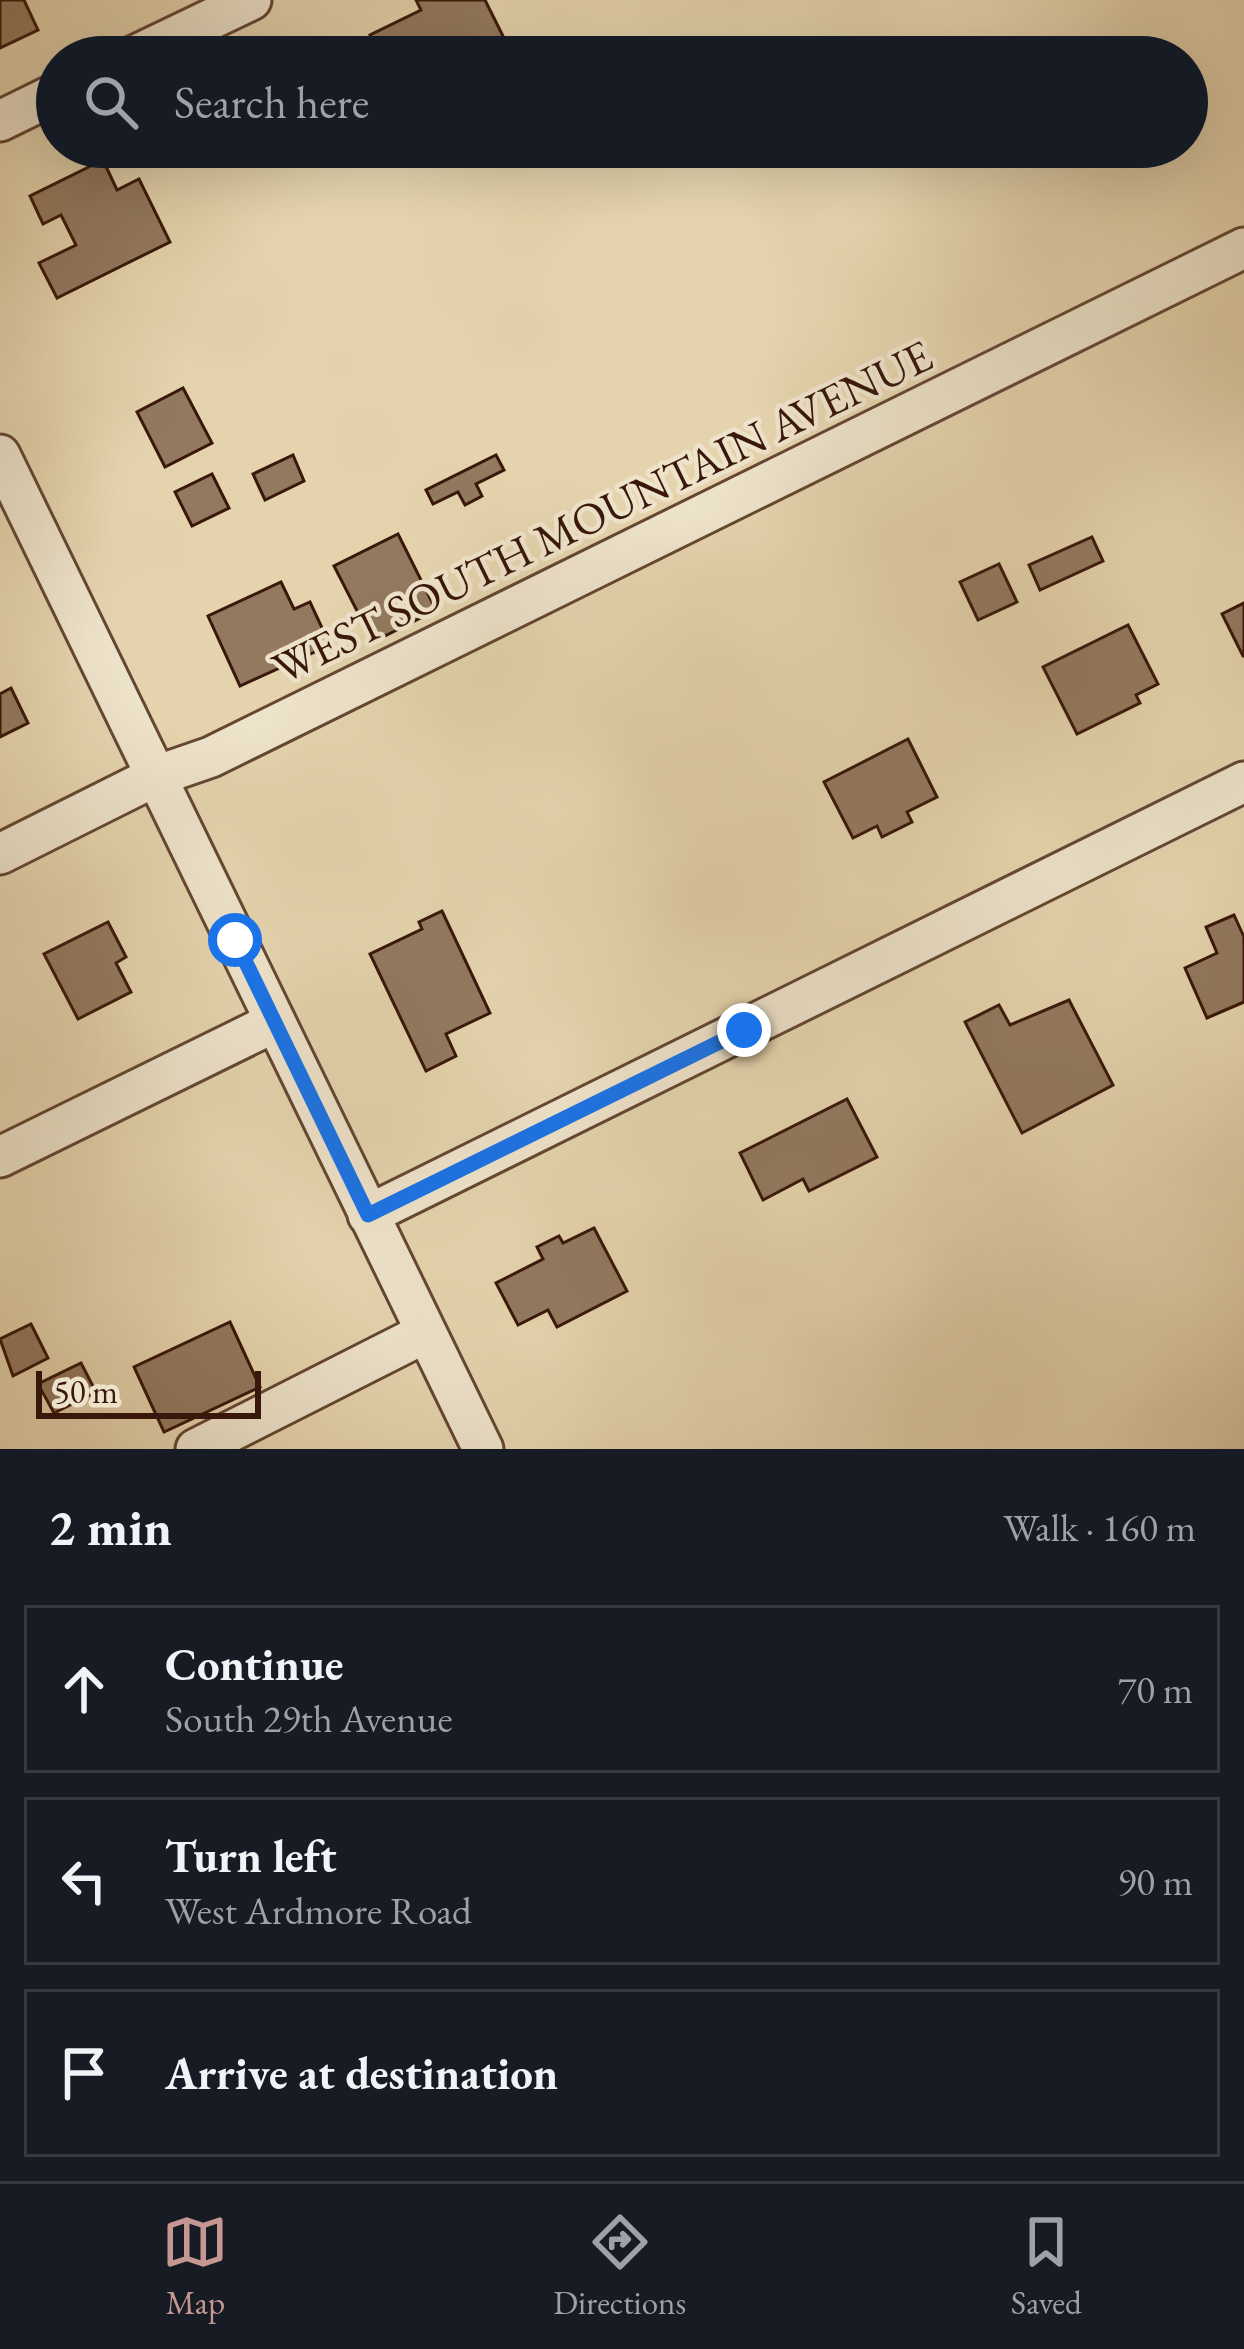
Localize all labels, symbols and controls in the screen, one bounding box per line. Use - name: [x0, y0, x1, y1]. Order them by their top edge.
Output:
- search box: [36, 36, 1208, 168]
- icon: search: [78, 69, 144, 135]
- text: Search here: [174, 73, 369, 131]
- street label: WEST SOUTH MOUNTAIN AVENUE: [263, 326, 941, 696]
- route start: [208, 913, 262, 967]
- route end: [717, 1003, 771, 1057]
- scale bar: [36, 1365, 261, 1418]
- text: 50 m: [54, 1370, 118, 1413]
- text: 2 min: [48, 1494, 172, 1560]
- text: Walk · 160 m: [1003, 1502, 1196, 1553]
- text: Continue: [165, 1635, 343, 1693]
- icon: ahead: [51, 1656, 117, 1722]
- text: 70 m: [1117, 1664, 1193, 1715]
- text: South 29th Avenue: [165, 1693, 453, 1744]
- text: Turn left: [165, 1827, 337, 1885]
- icon: left: [51, 1848, 117, 1914]
- text: 90 m: [1117, 1856, 1193, 1907]
- text: West Ardmore Road: [165, 1885, 472, 1936]
- icon: arrive: [51, 2040, 117, 2106]
- text: Arrive at destination: [165, 2044, 558, 2102]
- tab: Map: [162, 2209, 228, 2324]
- tab: Directions: [553, 2209, 686, 2324]
- tab: Saved: [1011, 2209, 1082, 2324]

